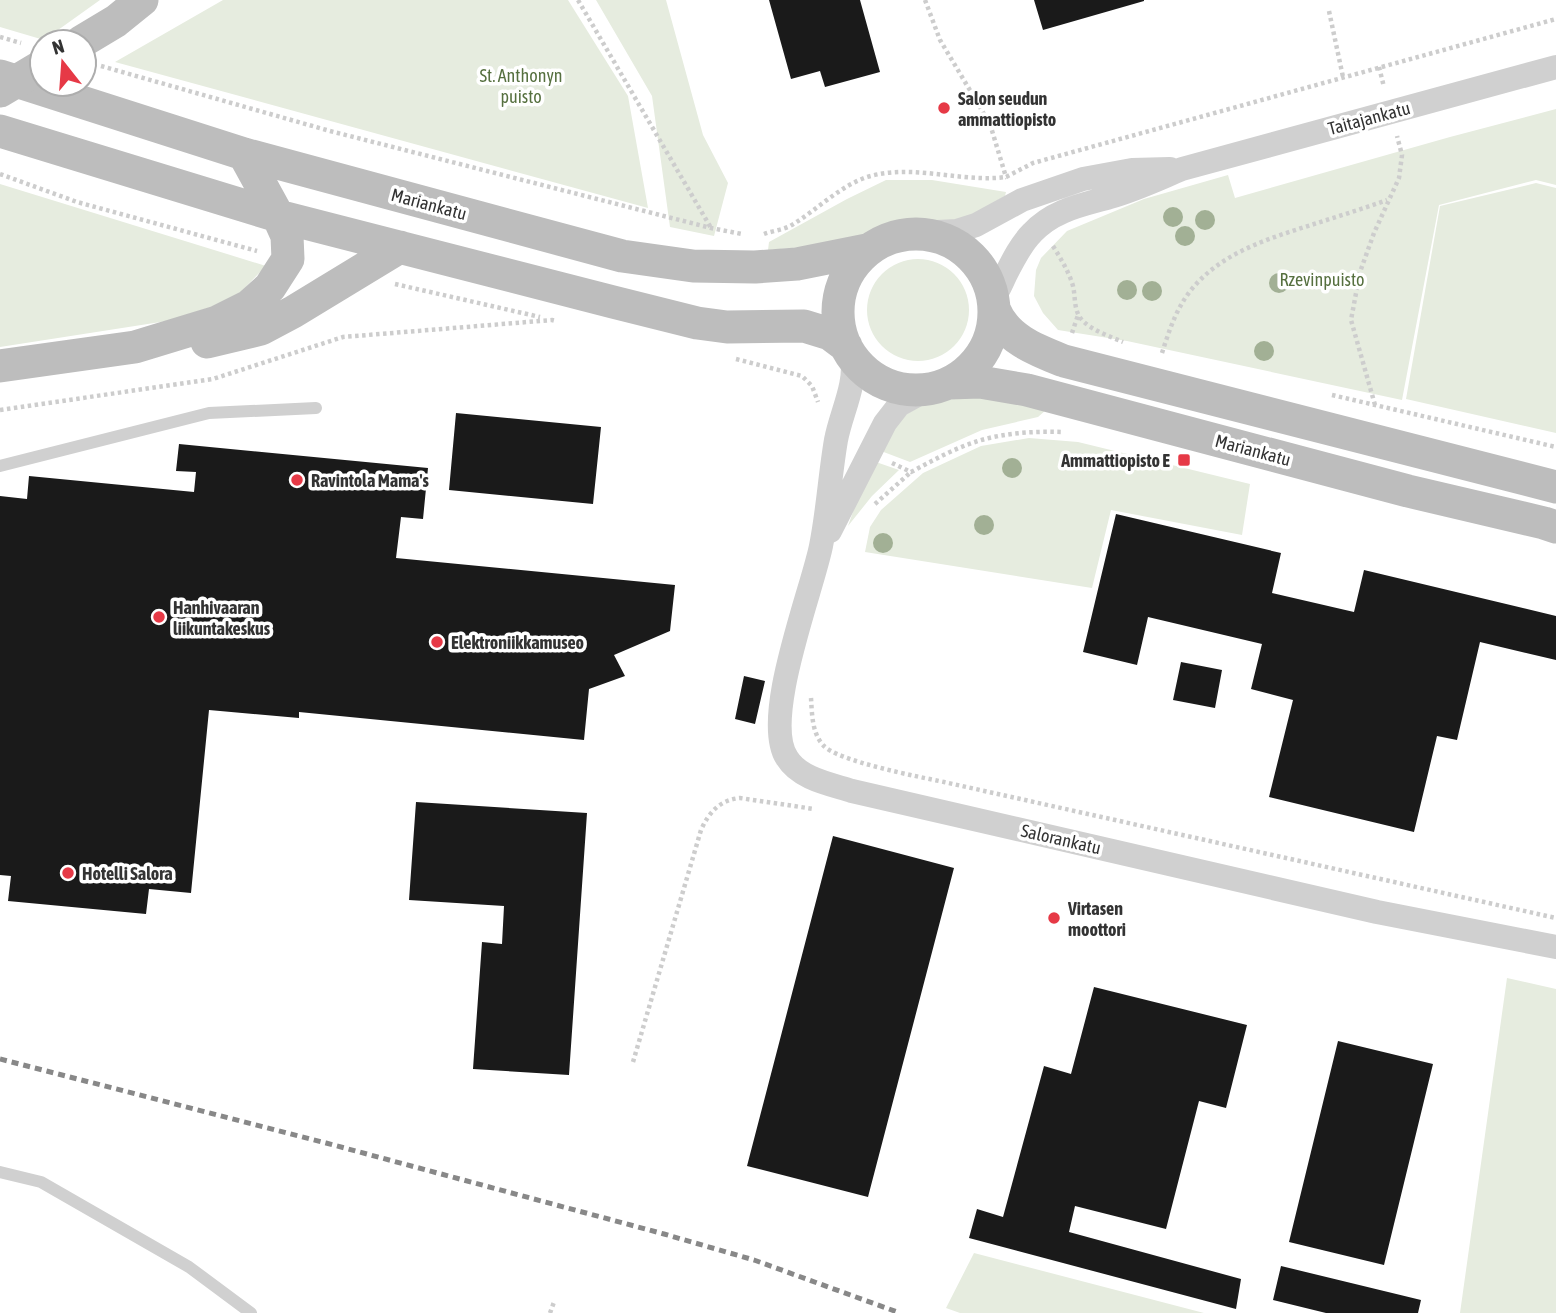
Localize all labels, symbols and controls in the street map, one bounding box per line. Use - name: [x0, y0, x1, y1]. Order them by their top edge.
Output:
- north arrow: [28, 28, 98, 98]
- text: N: [49, 35, 67, 59]
- park label: St. Anthonyn puisto: [479, 65, 563, 107]
- place label: Salon seudun ammattiopisto: [958, 88, 1056, 130]
- street label: Taitajankatu: [1326, 97, 1412, 139]
- marker: Salon seudun ammattiopisto: [936, 100, 952, 116]
- street label: Mariankatu: [389, 184, 469, 224]
- park label: Rzevinpuisto: [1280, 269, 1364, 290]
- street label: Mariankatu: [1213, 430, 1293, 470]
- place label: Ammattiopisto E: [1060, 450, 1170, 471]
- marker: Ammattiopisto E: [1176, 452, 1192, 468]
- place label: Ravintola Mama's: [311, 470, 429, 491]
- marker: Ravintola Mama's: [289, 472, 305, 488]
- place label: Hanhivaaran liikuntakeskus: [173, 597, 271, 639]
- marker: Hanhivaaran liikuntakeskus: [151, 609, 167, 625]
- place label: Elektroniikkamuseo: [451, 632, 584, 653]
- marker: Elektroniikkamuseo: [429, 634, 445, 650]
- street label: Salorankatu: [1019, 820, 1103, 858]
- place label: Hotelli Salora: [82, 863, 173, 884]
- marker: Hotelli Salora: [60, 865, 76, 881]
- place label: Virtasen moottori: [1067, 898, 1126, 940]
- marker: Virtasen moottori: [1046, 910, 1062, 926]

